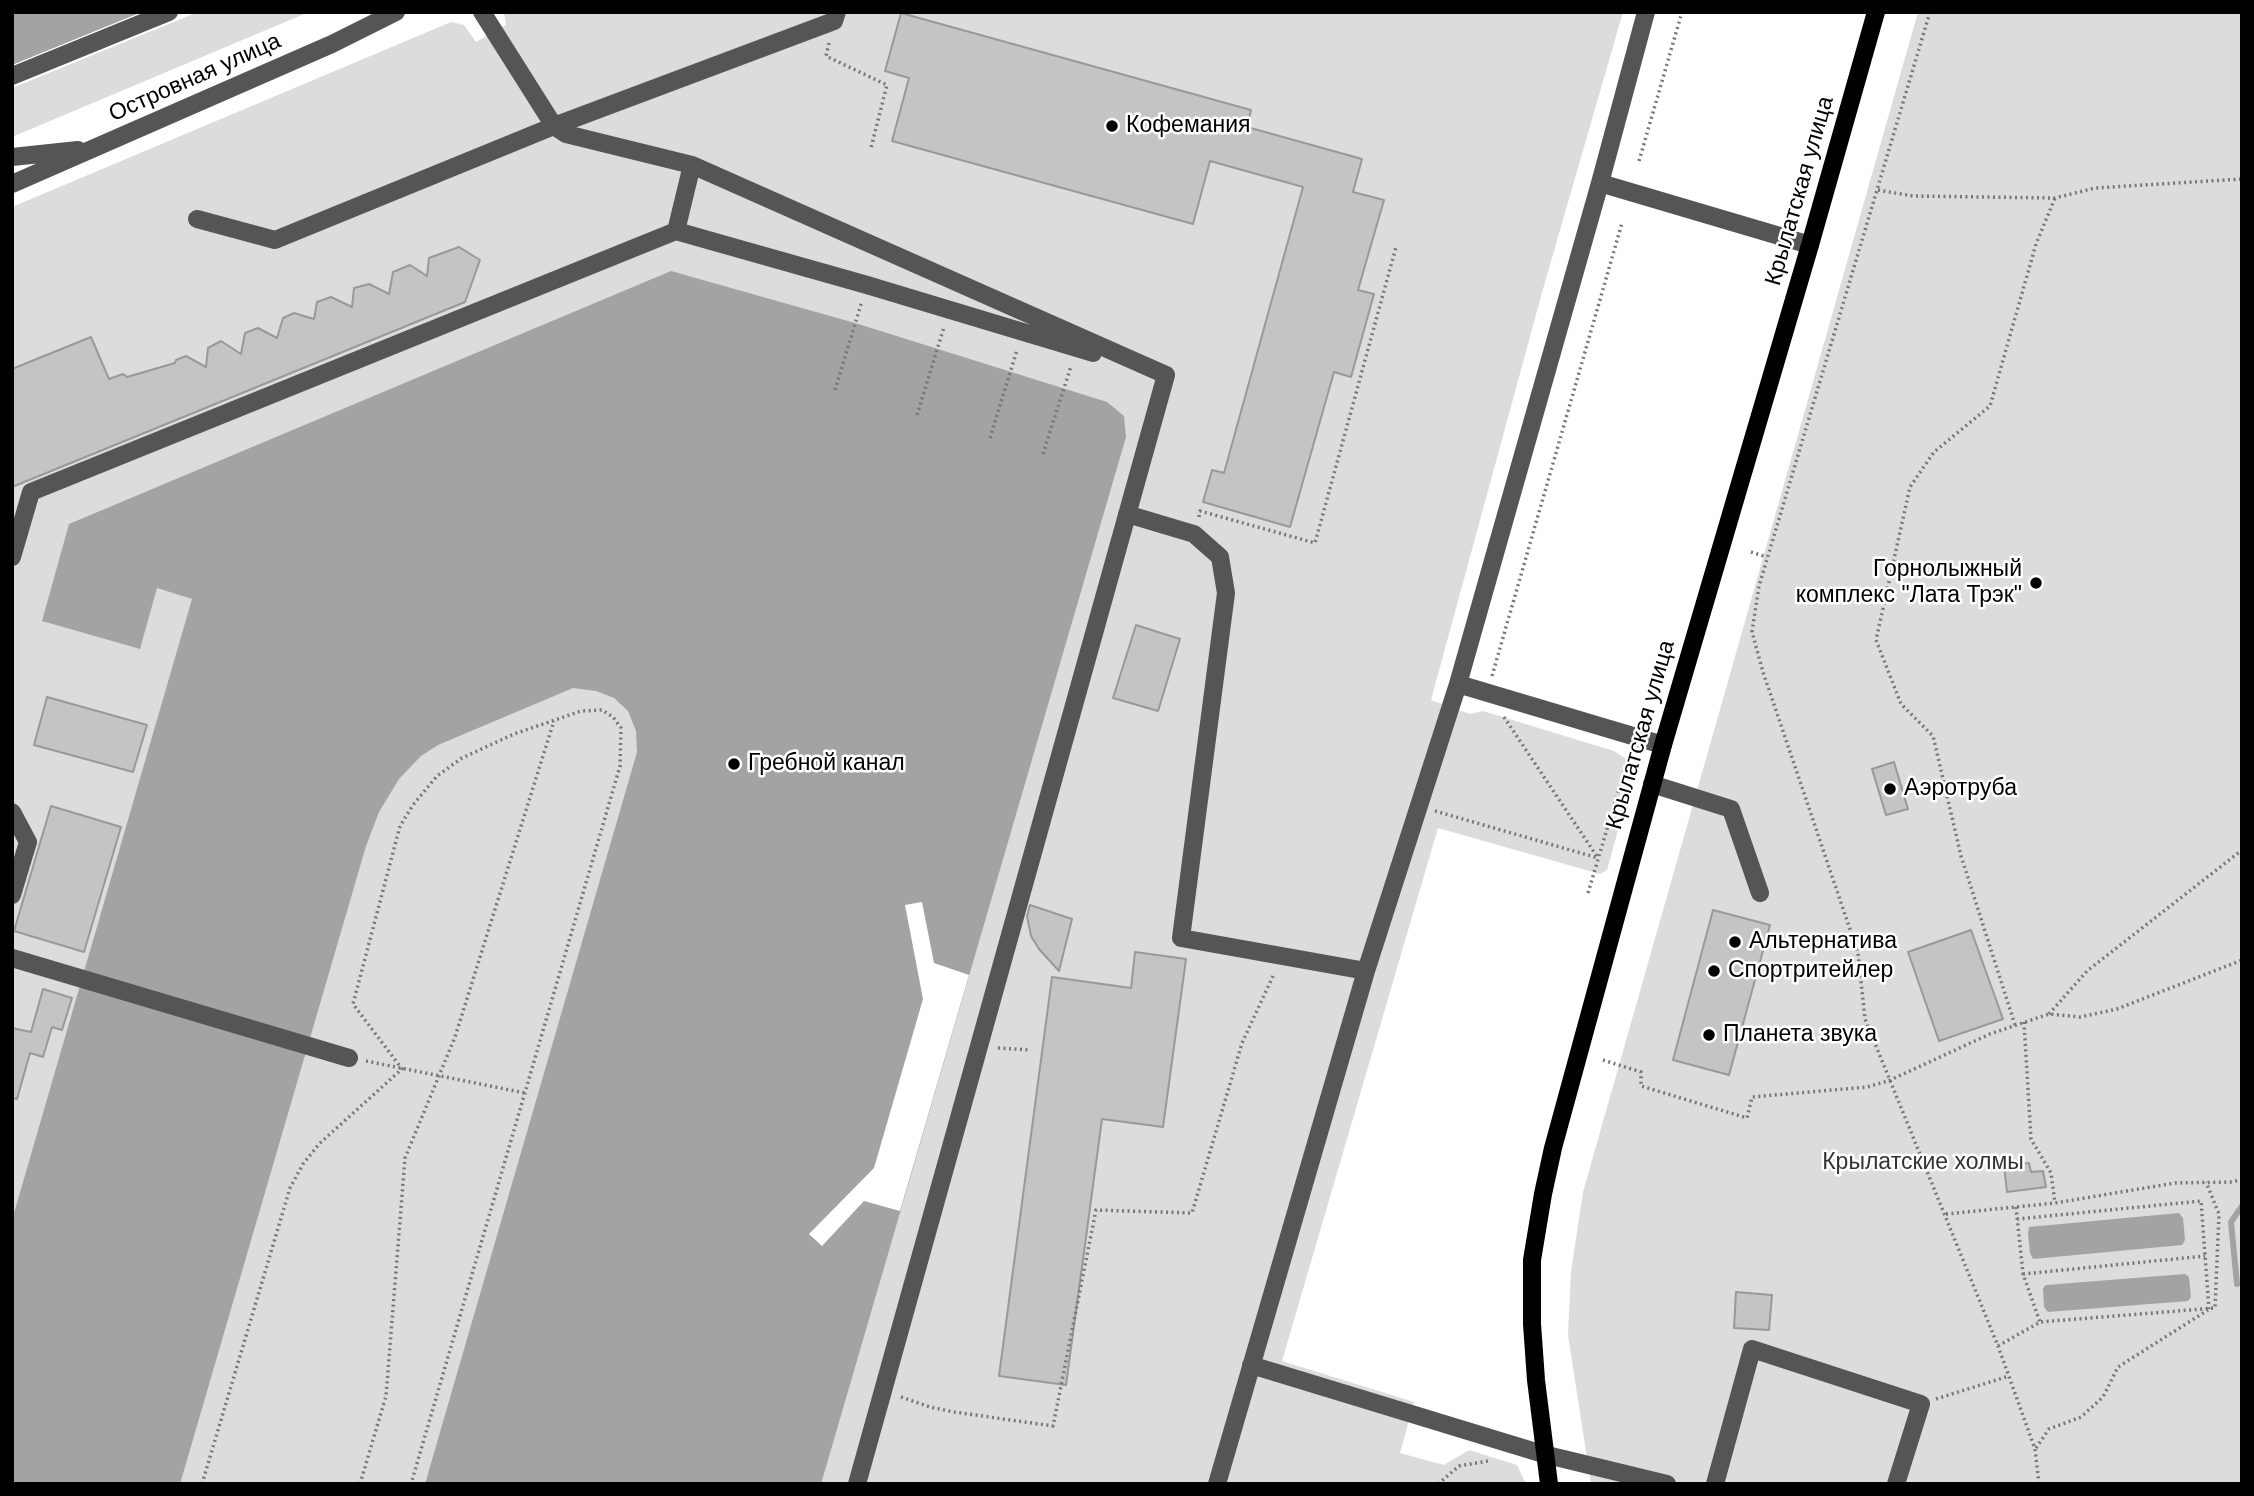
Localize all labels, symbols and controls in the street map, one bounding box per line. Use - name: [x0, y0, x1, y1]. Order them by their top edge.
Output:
- street label: Островная улица: [105, 28, 285, 128]
- street label: Крылатская улица: [1760, 93, 1840, 289]
- place label: Кофемания: [1126, 112, 1251, 140]
- marker: Кофемания: [1104, 118, 1120, 134]
- place label: Горнолыжный комплекс "Лата Трэк": [1796, 556, 2022, 610]
- marker: Горнолыжный комплекс "Лата Трэк": [2028, 575, 2044, 591]
- street label: Крылатская улица: [1601, 637, 1681, 833]
- place label: Гребной канал: [748, 750, 905, 778]
- marker: Гребной канал: [726, 756, 742, 772]
- place label: Аэротруба: [1904, 775, 2017, 803]
- marker: Аэротруба: [1882, 781, 1898, 797]
- place label: Альтернатива: [1749, 928, 1897, 956]
- marker: Альтернатива: [1727, 934, 1743, 950]
- place label: Спортритейлер: [1728, 957, 1893, 985]
- marker: Спортритейлер: [1706, 963, 1722, 979]
- place label: Планета звука: [1723, 1021, 1877, 1049]
- marker: Планета звука: [1701, 1027, 1717, 1043]
- park label: Крылатские холмы: [1822, 1149, 2024, 1177]

